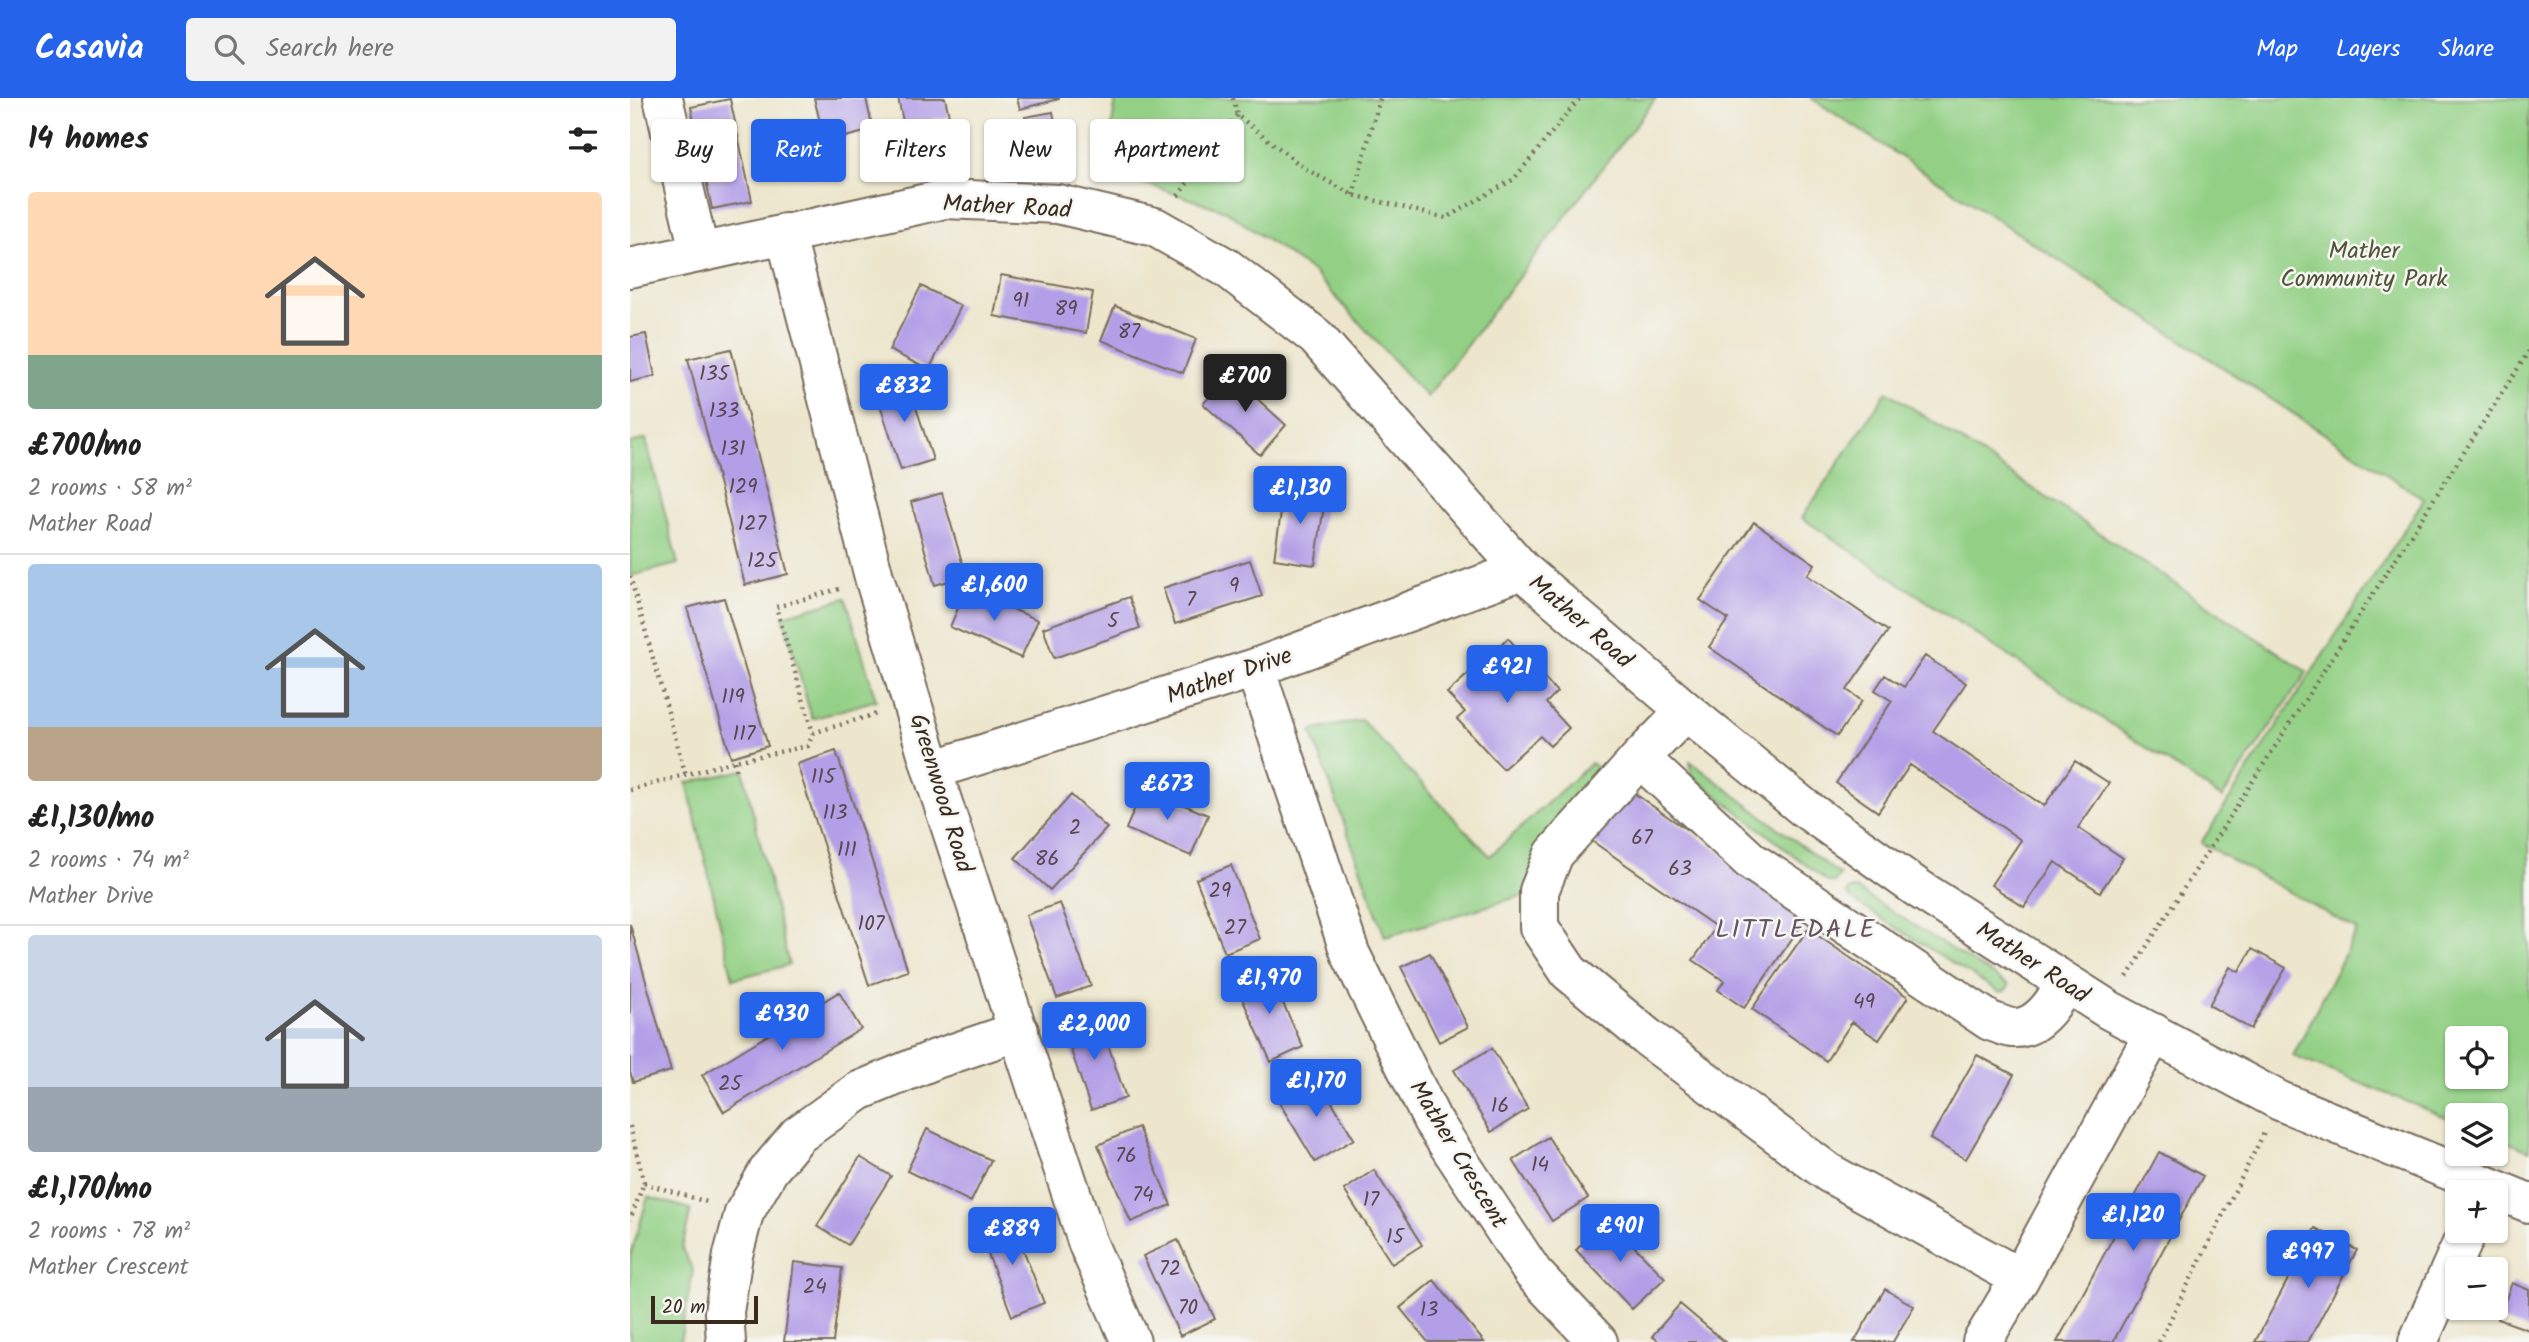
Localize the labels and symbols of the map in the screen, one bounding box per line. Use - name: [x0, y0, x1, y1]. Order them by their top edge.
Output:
- street label: Mather Road: [942, 185, 1073, 230]
- park label: Mather Community Park: [2280, 232, 2448, 299]
- house number: 91: [1013, 285, 1029, 318]
- house number: 89: [1055, 293, 1077, 326]
- house number: 87: [1118, 316, 1141, 349]
- pin: £700: [1204, 354, 1286, 414]
- house number: 135: [699, 358, 731, 391]
- pin: £832: [863, 364, 945, 424]
- house number: 133: [709, 395, 739, 428]
- house number: 131: [720, 433, 746, 466]
- pin: £1,130: [1243, 466, 1357, 526]
- house number: 129: [728, 471, 758, 504]
- house number: 127: [738, 508, 768, 541]
- house number: 125: [747, 545, 779, 578]
- pin: £1,600: [937, 564, 1051, 623]
- street label: Mather Road: [1519, 565, 1642, 680]
- house number: 9: [1229, 570, 1239, 603]
- house number: 7: [1186, 584, 1197, 617]
- house number: 5: [1107, 605, 1120, 638]
- street label: Mather Drive: [1161, 637, 1298, 716]
- pin: £921: [1466, 646, 1548, 705]
- house number: 119: [721, 681, 745, 714]
- street label: Greenwood Road: [898, 709, 984, 879]
- house number: 117: [733, 718, 757, 751]
- house number: 115: [811, 761, 837, 794]
- pin: £673: [1126, 762, 1208, 822]
- house number: 113: [822, 797, 848, 830]
- house number: 2: [1069, 812, 1081, 845]
- house number: 67: [1631, 822, 1654, 855]
- house number: 111: [837, 834, 857, 867]
- house number: 86: [1035, 843, 1059, 876]
- house number: 63: [1668, 853, 1692, 886]
- house number: 29: [1209, 875, 1231, 908]
- house number: 107: [858, 908, 886, 941]
- district label: LITTLEDALE: [1715, 909, 1877, 951]
- house number: 27: [1224, 912, 1247, 945]
- street label: Mather Road: [1968, 912, 2098, 1015]
- pin: £1,970: [1212, 956, 1326, 1016]
- house number: 49: [1853, 986, 1875, 1019]
- pin: £930: [741, 992, 823, 1052]
- pin: £2,000: [1037, 1002, 1151, 1062]
- pin: £1,170: [1259, 1060, 1373, 1119]
- house number: 25: [718, 1068, 743, 1101]
- street label: Mather Crescent: [1398, 1073, 1518, 1237]
- house number: 16: [1491, 1090, 1509, 1123]
- house number: 76: [1115, 1140, 1137, 1173]
- house number: 14: [1531, 1149, 1549, 1182]
- house number: 74: [1132, 1179, 1154, 1212]
- house number: 17: [1363, 1184, 1380, 1217]
- pin: £1,120: [2076, 1194, 2190, 1253]
- pin: £901: [1579, 1204, 1661, 1264]
- pin: £889: [971, 1208, 1053, 1267]
- house number: 15: [1386, 1221, 1406, 1254]
- pin: £997: [2267, 1230, 2349, 1290]
- house number: 72: [1159, 1253, 1181, 1286]
- house number: 24: [803, 1271, 827, 1304]
- house number: 70: [1178, 1292, 1198, 1325]
- scale bar: [651, 1293, 758, 1325]
- house number: 13: [1420, 1294, 1438, 1327]

